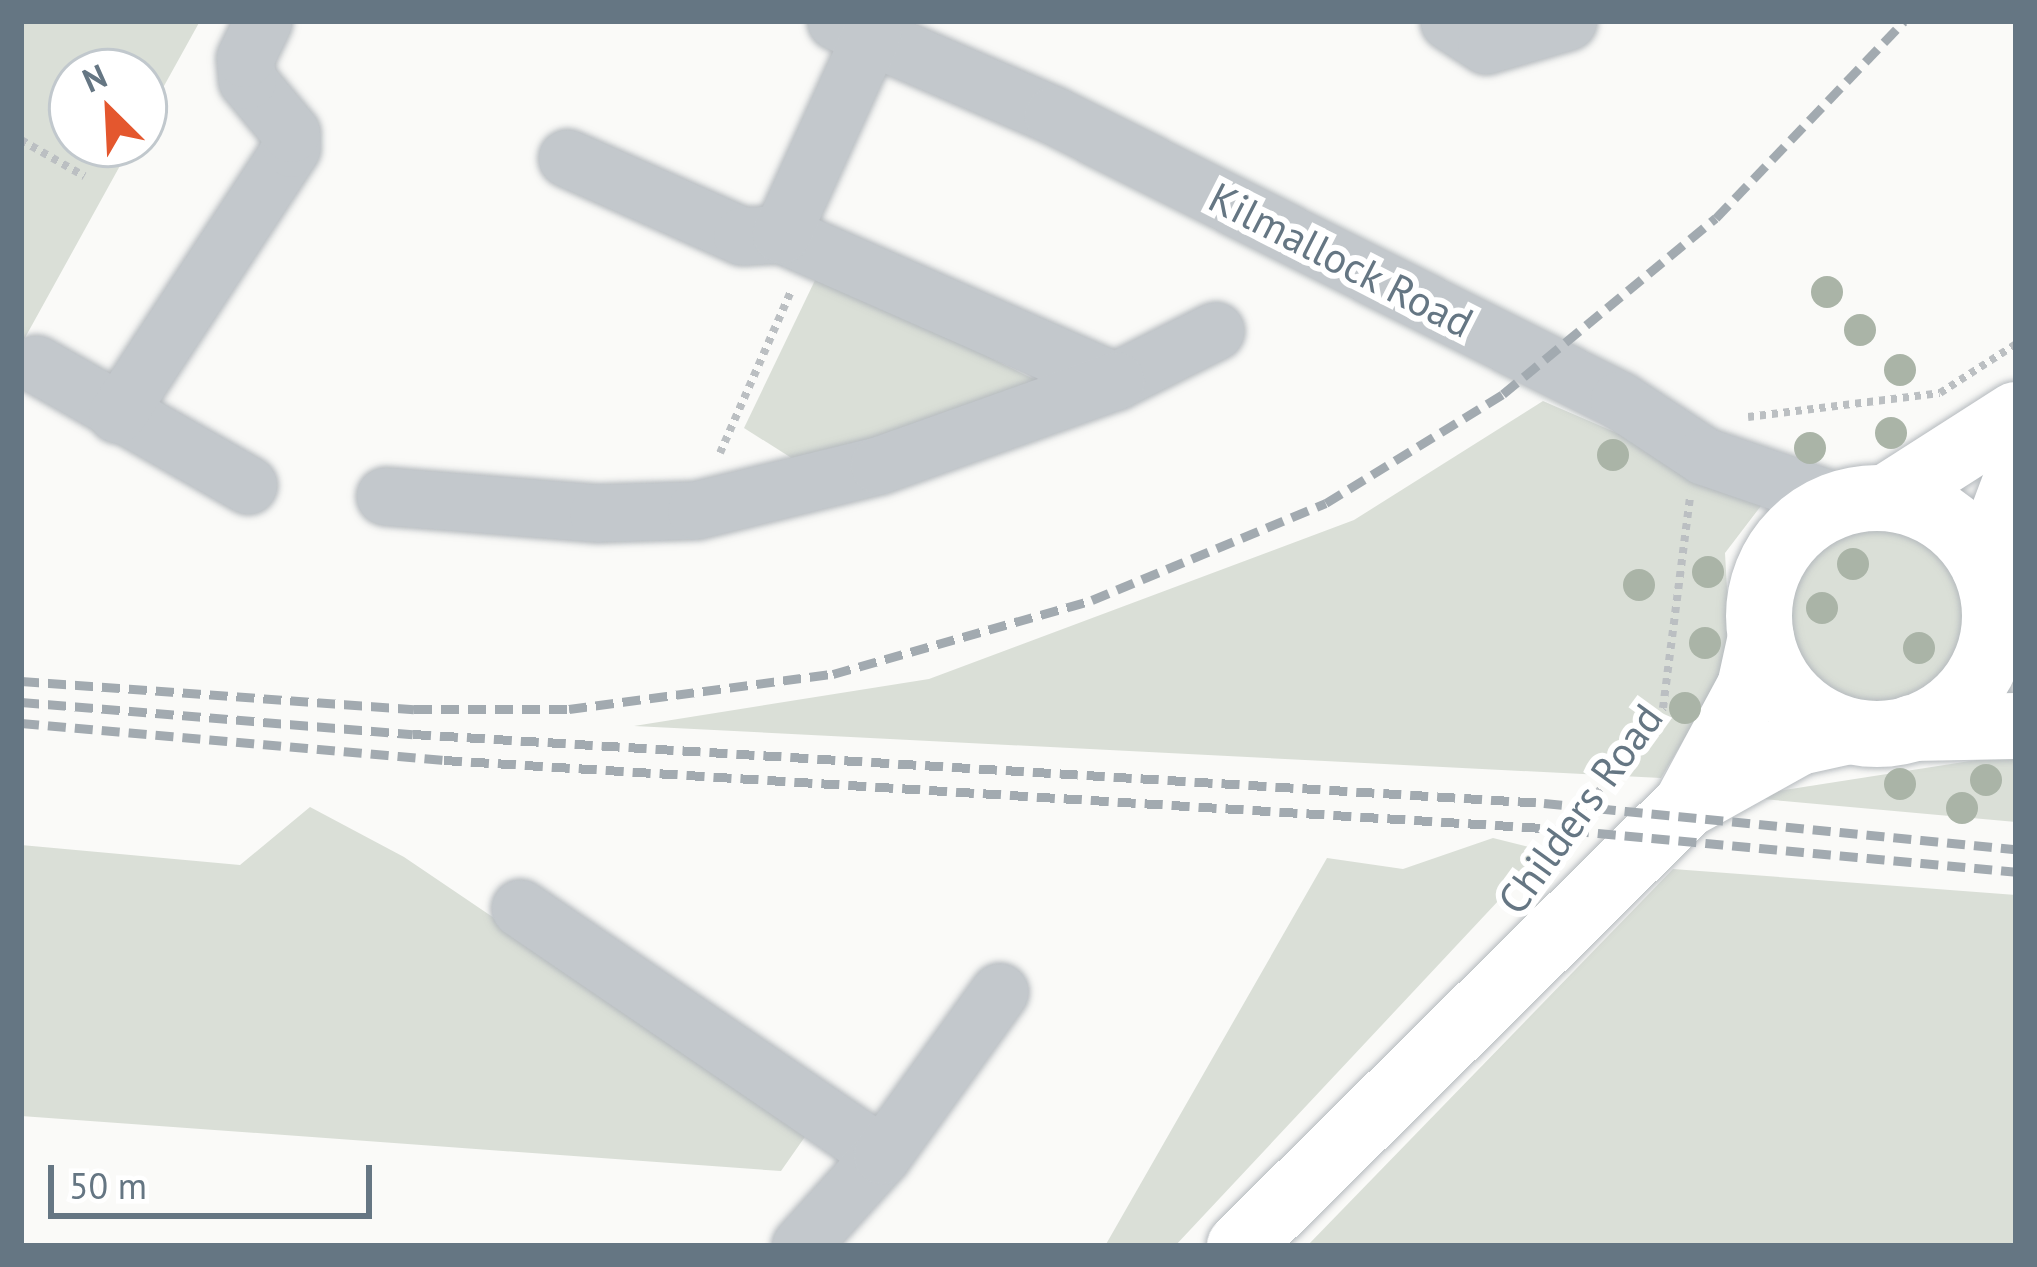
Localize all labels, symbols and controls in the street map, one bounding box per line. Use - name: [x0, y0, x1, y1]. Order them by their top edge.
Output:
- north arrow: [48, 48, 168, 168]
- text: N: [76, 53, 113, 101]
- street label: Kilmallock Road: [1200, 172, 1482, 348]
- street label: Childers Road: [1487, 694, 1673, 924]
- scale bar: [54, 1141, 378, 1215]
- text: 50 m: [69, 1162, 147, 1209]

